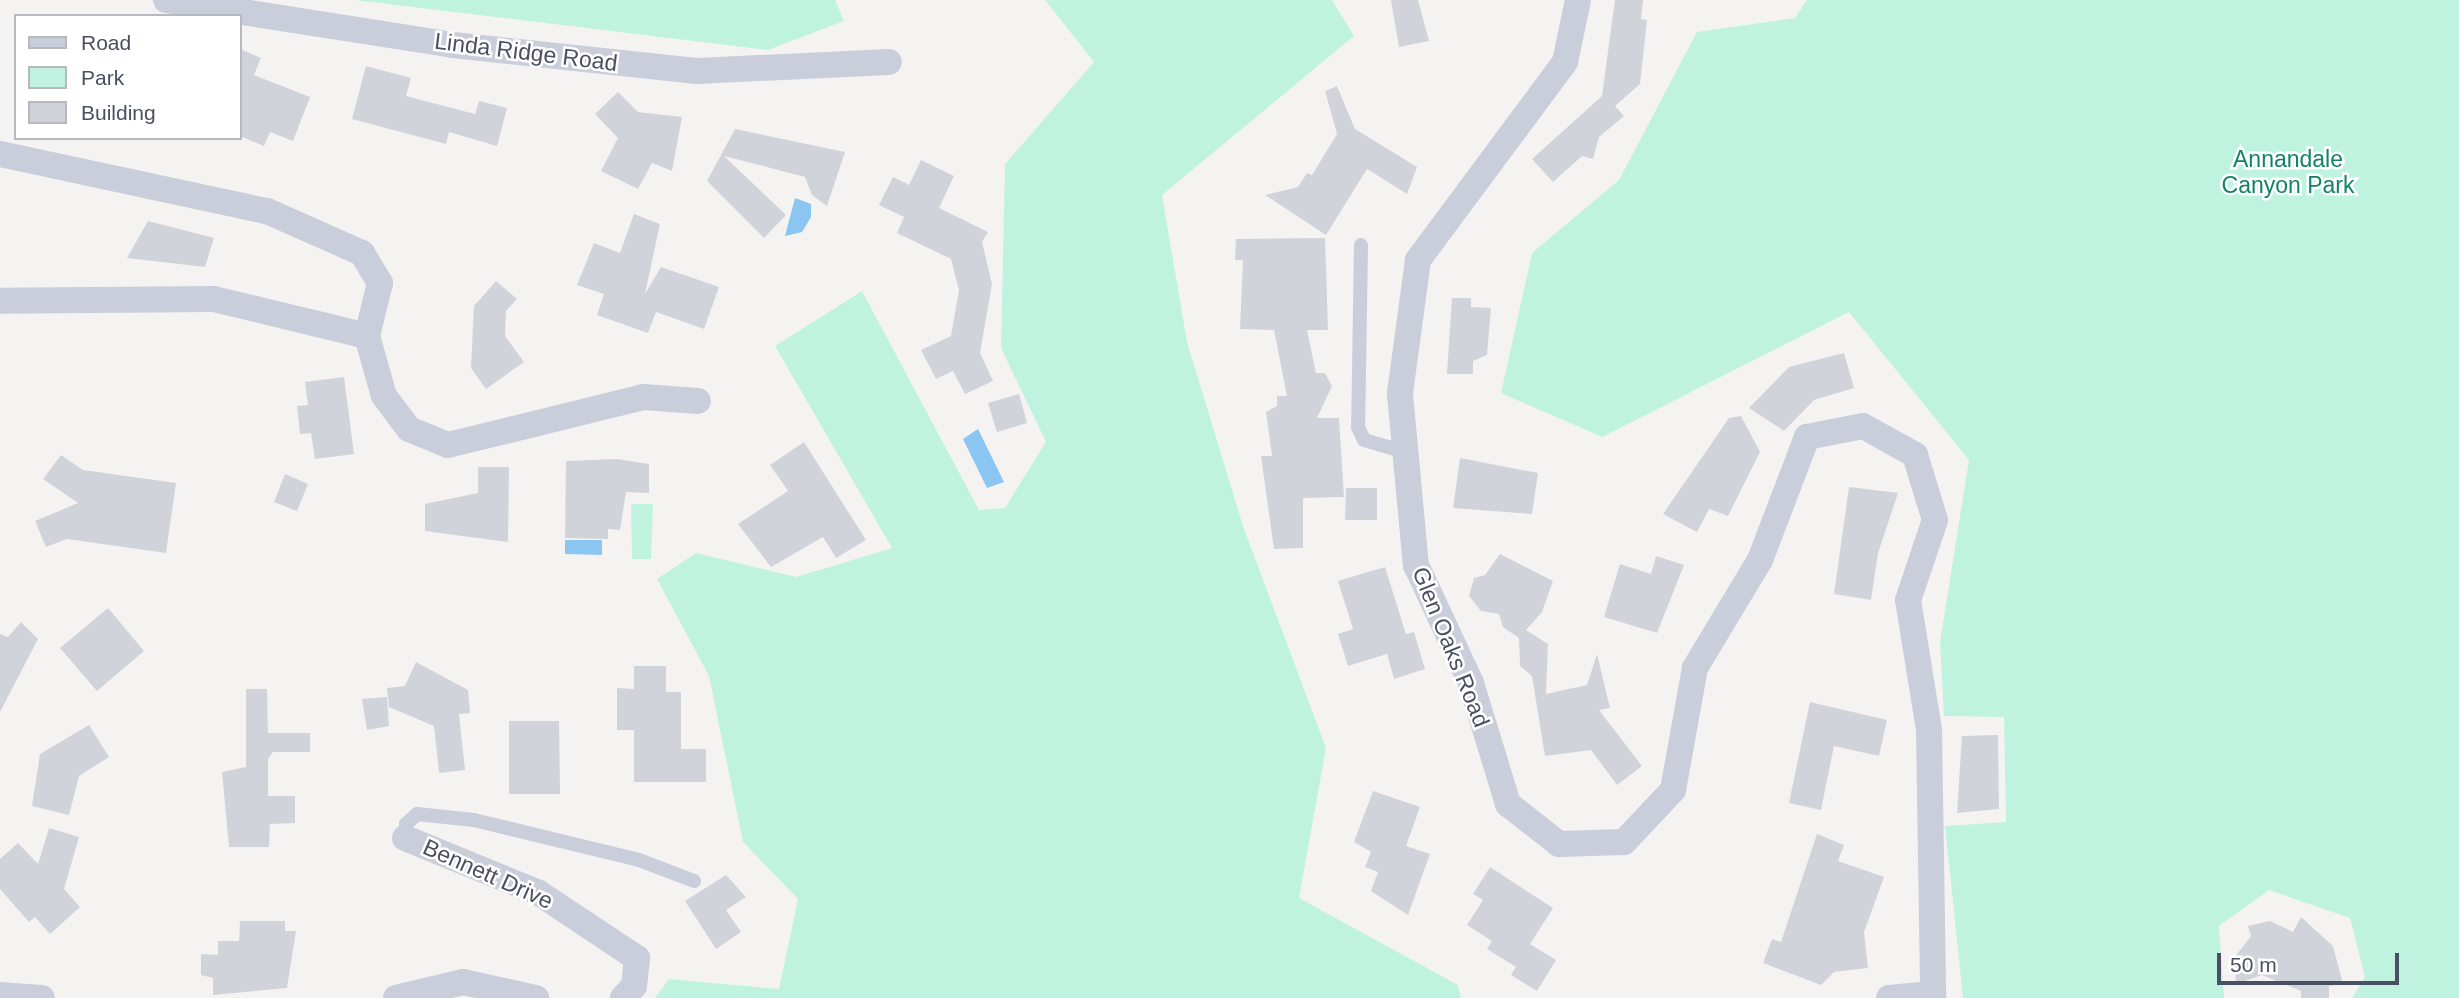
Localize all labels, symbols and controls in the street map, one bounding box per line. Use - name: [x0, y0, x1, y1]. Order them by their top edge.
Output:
- legend: [14, 14, 242, 140]
- street label: Linda Ridge Road: [433, 27, 619, 77]
- text: Road: [81, 31, 131, 54]
- text: Park: [81, 66, 124, 89]
- text: Building: [81, 101, 156, 124]
- park label: Annandale Canyon Park: [2222, 145, 2354, 199]
- street label: Glen Oaks Road: [1406, 563, 1496, 731]
- street label: Bennett Drive: [419, 833, 557, 915]
- scale bar: [2221, 939, 2403, 983]
- text: 50 m: [2230, 953, 2277, 976]

